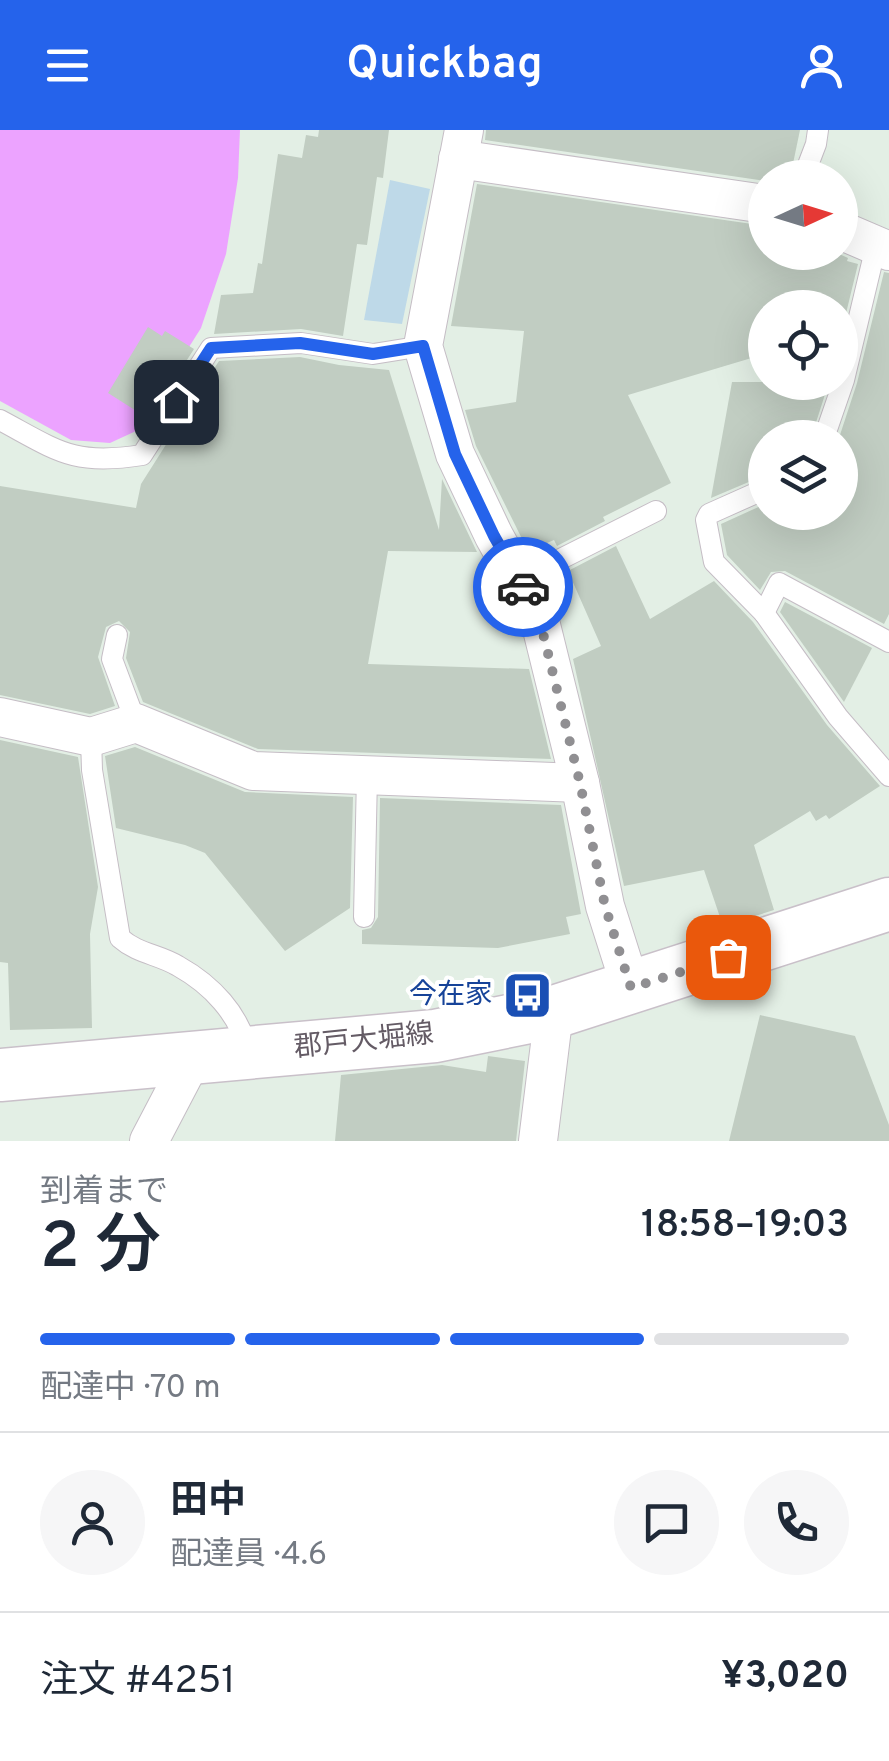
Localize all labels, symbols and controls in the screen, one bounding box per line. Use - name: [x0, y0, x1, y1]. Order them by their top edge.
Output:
- text: Quickbag: [346, 37, 543, 94]
- icon: menu: [40, 38, 95, 93]
- icon: person: [794, 38, 849, 93]
- north arrow: [748, 160, 858, 270]
- map controls: [748, 160, 858, 530]
- button: locate: [748, 290, 858, 400]
- pin: [134, 360, 219, 445]
- icon: home: [149, 375, 204, 430]
- button: layers: [748, 420, 858, 530]
- courier: [473, 537, 573, 637]
- icon: car: [496, 560, 551, 615]
- pin: [686, 915, 771, 1000]
- icon: bag: [701, 930, 756, 985]
- bus stop icon: 今在家: [502, 970, 554, 1022]
- place label: 今在家: [409, 978, 493, 1014]
- street label: 郡戸大堀線: [292, 1017, 436, 1067]
- text: 到着まで: [40, 1173, 168, 1213]
- text: 18:58–19:03: [641, 1202, 849, 1251]
- text: 2 分: [40, 1209, 161, 1291]
- text: 配達中 · 70 m: [40, 1369, 221, 1409]
- button: person: [40, 1470, 145, 1575]
- button: chat: [614, 1470, 719, 1575]
- button: phone: [744, 1470, 849, 1575]
- text: 田中: [170, 1478, 246, 1527]
- text: 配達員 · 4.6: [170, 1536, 327, 1576]
- text: ¥3,020: [721, 1653, 849, 1702]
- text: 注文 #4251: [40, 1658, 236, 1707]

